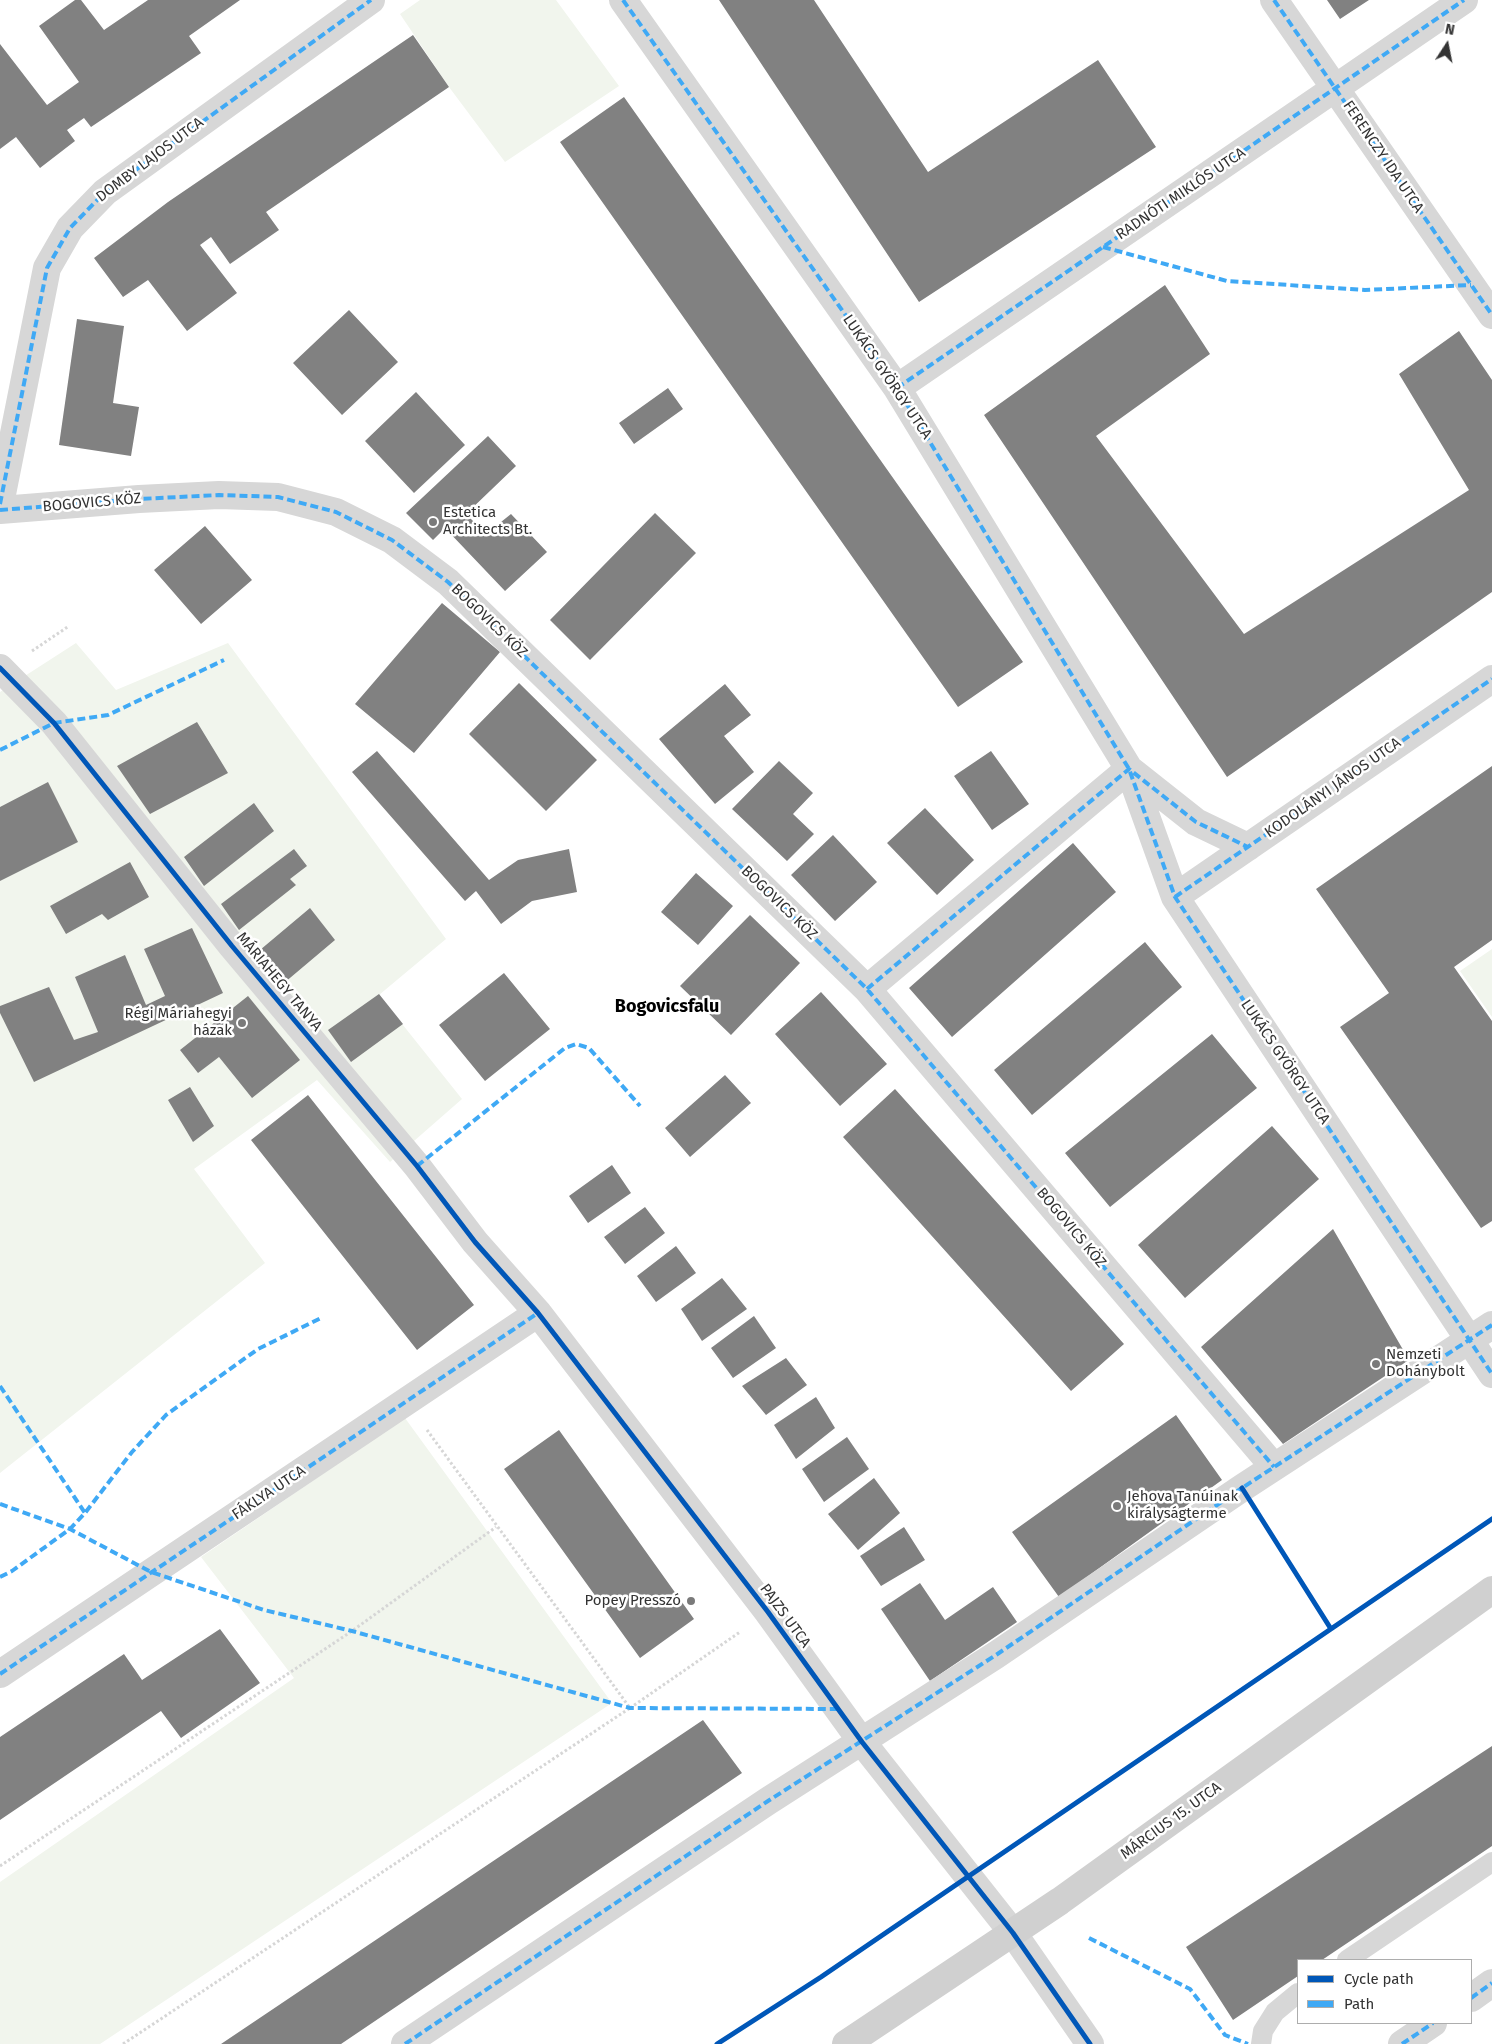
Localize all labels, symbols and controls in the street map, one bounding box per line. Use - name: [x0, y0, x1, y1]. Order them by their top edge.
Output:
- north arrow: [1422, 20, 1472, 70]
- text: N: [1444, 21, 1456, 39]
- street label: FERENCZY IDA UTCA: [1339, 97, 1427, 217]
- street label: DOMBY LAJOS UTCA: [93, 114, 207, 206]
- street label: RADNÓTI MIKLÓS UTCA: [1113, 144, 1249, 244]
- street label: LUKÁCS GYÖRGY UTCA: [839, 311, 935, 443]
- street label: BOGOVICS KÖZ: [42, 490, 142, 516]
- place label: Estetica Architects Bt.: [443, 504, 532, 539]
- marker: Estetica Architects Bt.: [427, 516, 439, 528]
- street label: BOGOVICS KÖZ: [447, 580, 531, 662]
- street label: KODOLÁNYI JÁNOS UTCA: [1261, 734, 1405, 842]
- street label: BOGOVICS KÖZ: [737, 862, 821, 944]
- street label: MÁRIAHEGY TANYA: [232, 929, 326, 1035]
- district label: Bogovicsfalu: [615, 996, 719, 1018]
- street label: LUKÁCS GYÖRGY UTCA: [1237, 996, 1333, 1128]
- place label: Régi Máriahegyi házak: [125, 1005, 232, 1040]
- marker: Régi Máriahegyi házak: [236, 1017, 248, 1029]
- street label: BOGOVICS KÖZ: [1032, 1184, 1110, 1272]
- place label: Nemzeti Dohánybolt: [1386, 1346, 1465, 1381]
- marker: Nemzeti Dohánybolt: [1370, 1358, 1382, 1370]
- street label: FÁKLYA UTCA: [229, 1462, 309, 1524]
- place label: Jehova Tanúinak királyságterme: [1127, 1488, 1238, 1523]
- marker: Jehova Tanúinak királyságterme: [1111, 1500, 1123, 1512]
- street label: PAJZS UTCA: [756, 1580, 814, 1652]
- place label: Popey Presszó: [585, 1592, 681, 1610]
- marker: Popey Presszó: [685, 1595, 697, 1607]
- street label: MÁRCIUS 15. UTCA: [1117, 1779, 1225, 1863]
- legend: [1297, 1959, 1472, 2024]
- text: Cycle path: [1344, 1970, 1414, 1988]
- text: Path: [1344, 1995, 1374, 2013]

